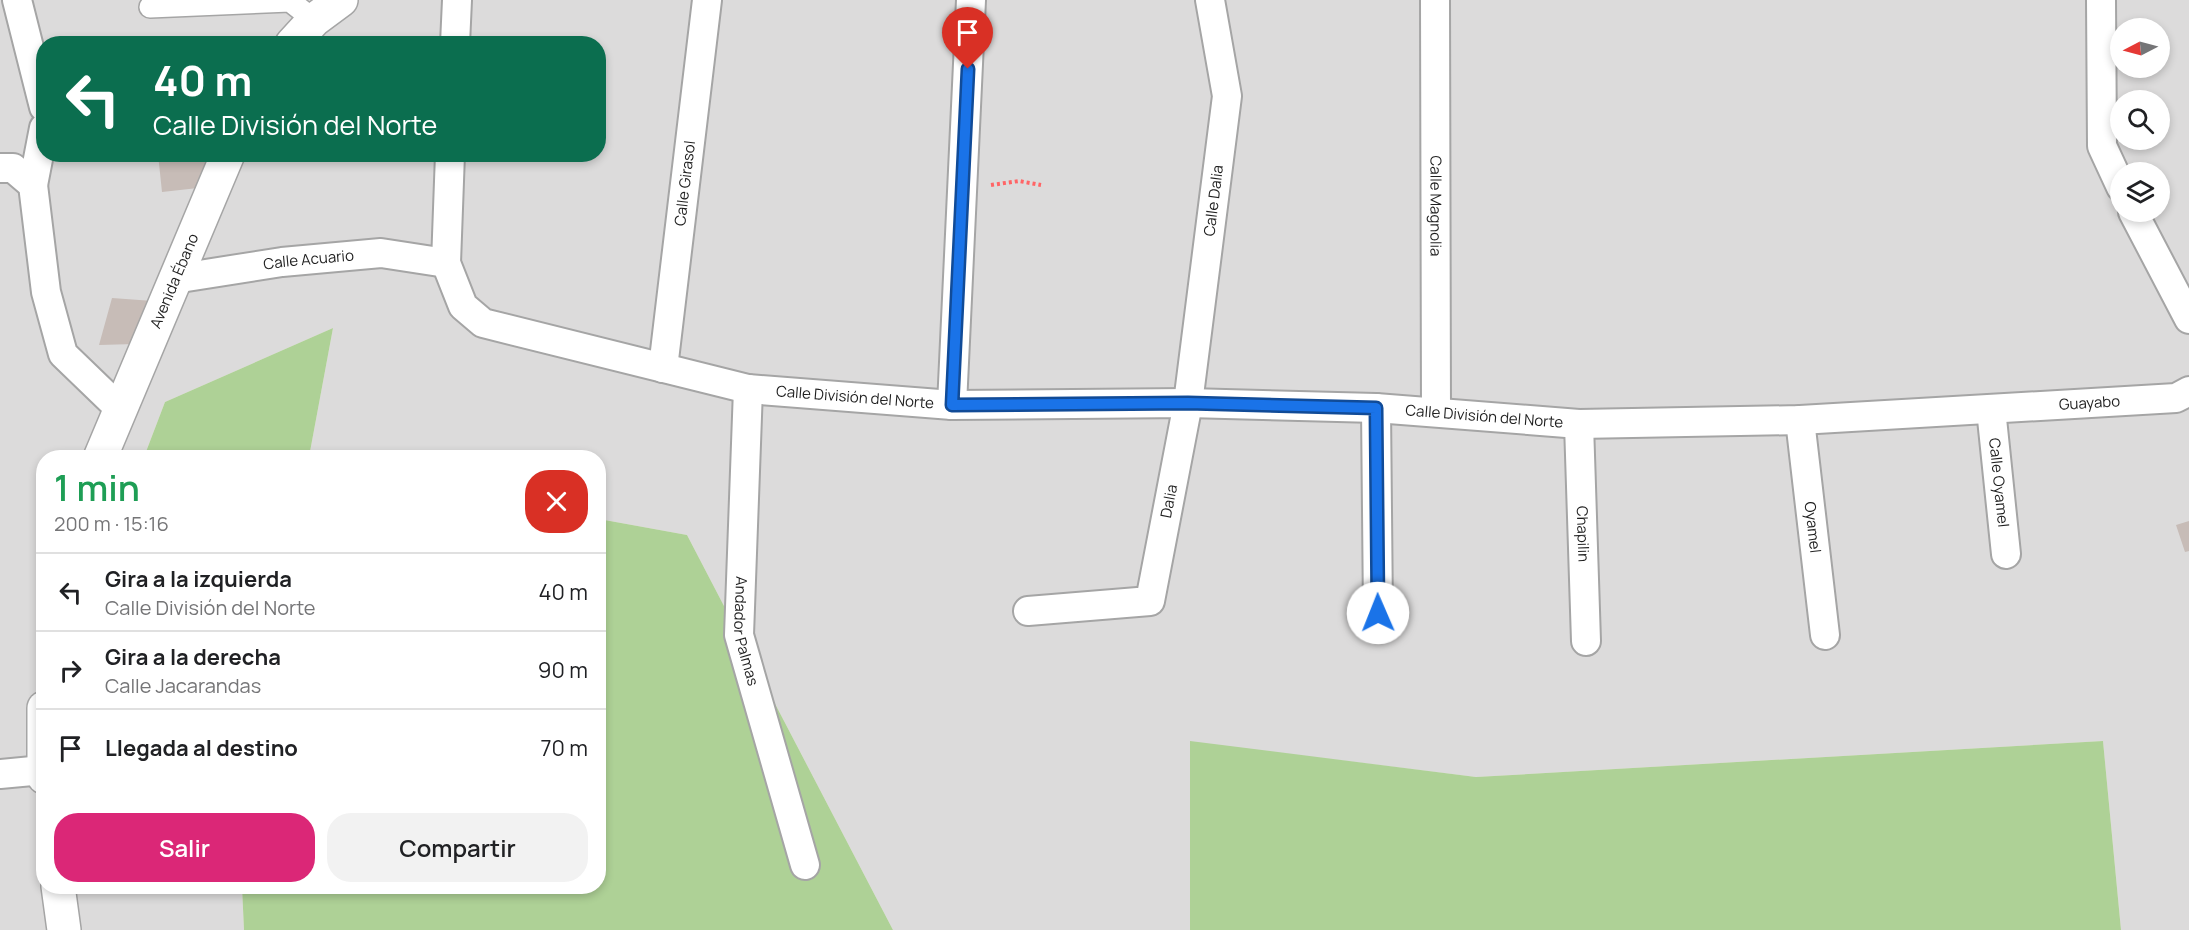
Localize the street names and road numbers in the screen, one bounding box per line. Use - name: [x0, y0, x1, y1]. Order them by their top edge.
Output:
- street label: Calle Girasol: [669, 139, 700, 227]
- street label: Calle Magnolia: [1425, 156, 1447, 256]
- street label: Calle Dalia: [1198, 164, 1228, 237]
- street label: Avenida Ébano: [145, 230, 203, 331]
- street label: Calle Acuario: [262, 245, 355, 275]
- street label: Calle División del Norte: [775, 380, 935, 414]
- street label: Guayabo: [2058, 390, 2121, 415]
- street label: Calle División del Norte: [1405, 399, 1564, 433]
- street label: Calle Oyamel: [1984, 437, 2014, 528]
- street label: Dalia: [1155, 483, 1182, 520]
- street label: Oyamel: [1800, 500, 1826, 554]
- street label: Chapilin: [1572, 505, 1594, 563]
- street label: Andador Palmas: [729, 576, 764, 688]

